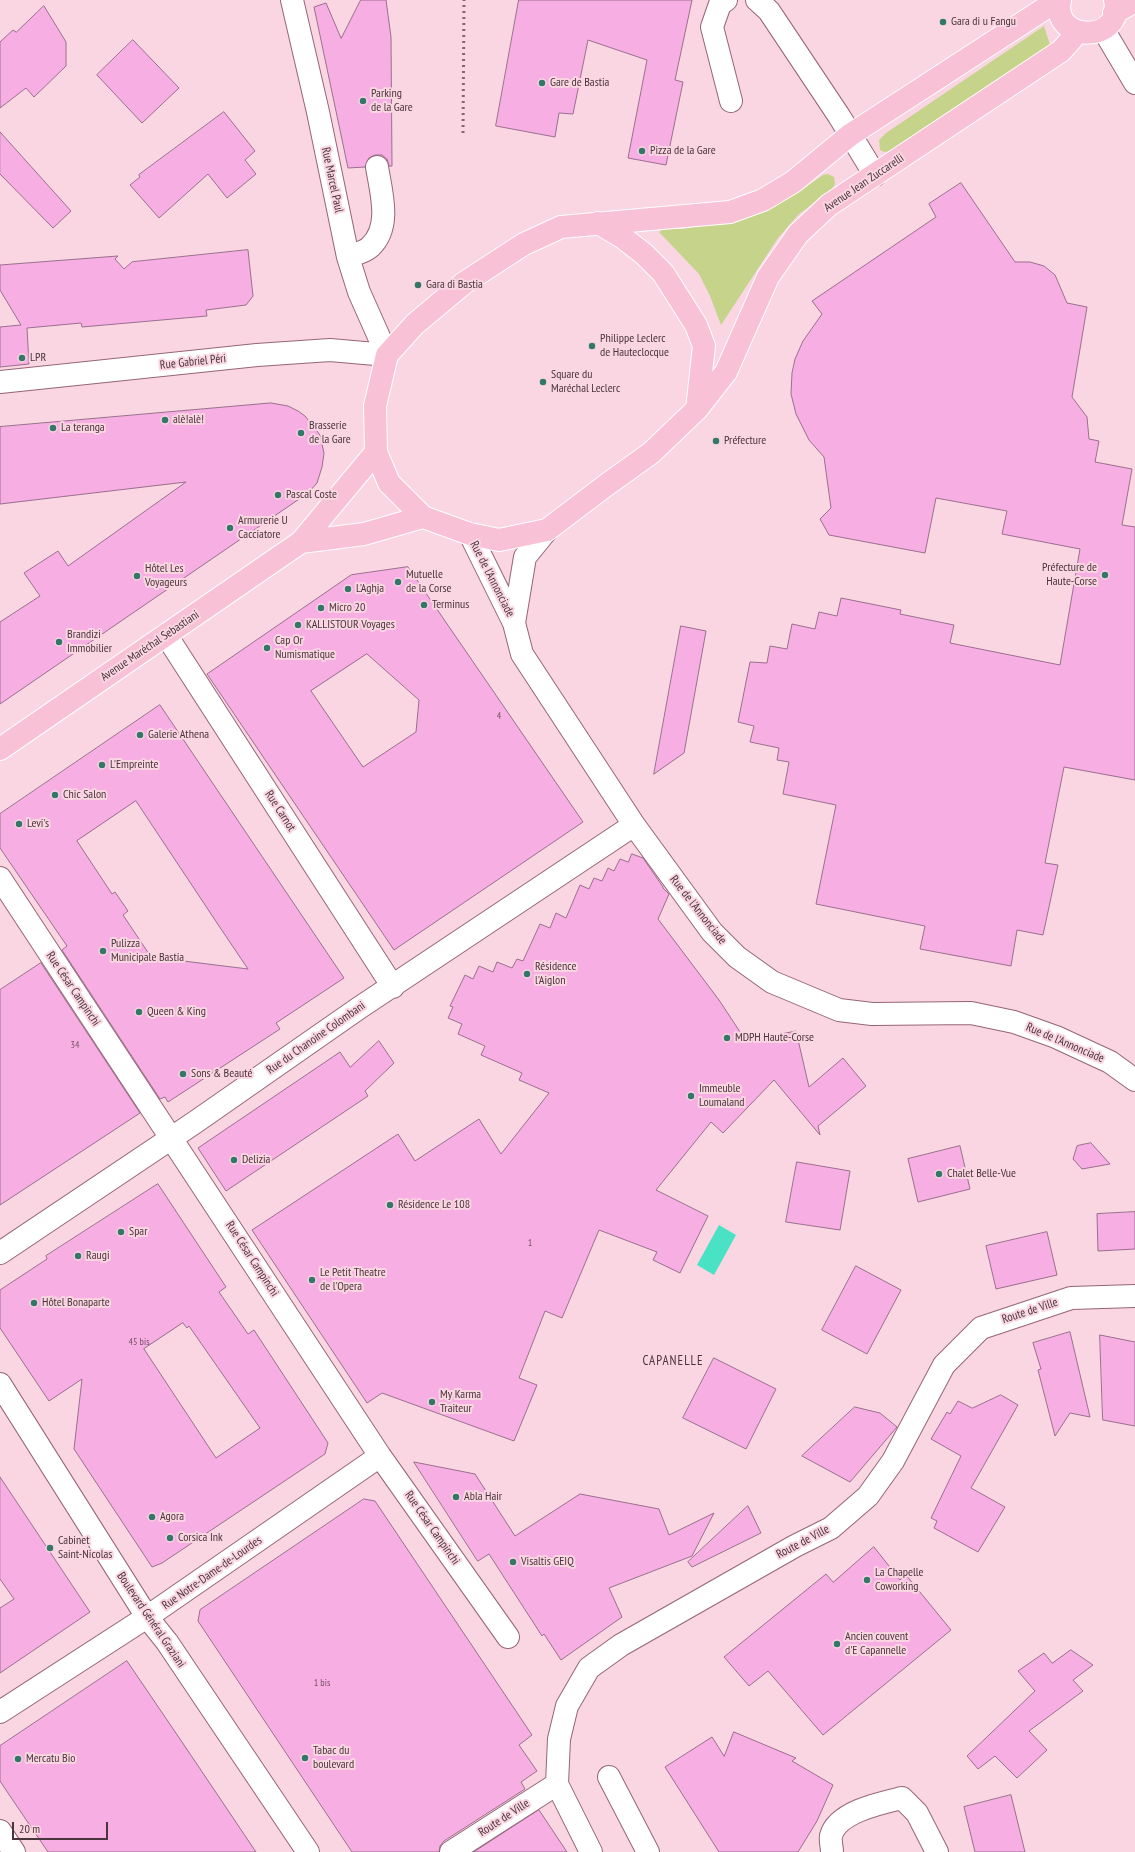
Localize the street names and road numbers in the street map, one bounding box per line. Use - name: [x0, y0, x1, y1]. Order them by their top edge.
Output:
- street label: Rue Marcel Paul: [318, 146, 346, 214]
- street label: Avenue Jean Zuccarelli: [821, 151, 907, 215]
- street label: Rue Gabriel Péri: [159, 351, 227, 373]
- street label: Rue de l'Annonciade: [467, 539, 517, 619]
- street label: Avenue Maréchal Sebastiani: [98, 608, 202, 684]
- street label: Rue Carnot: [262, 788, 298, 834]
- street label: Rue de l'Annonciade: [667, 873, 729, 947]
- street label: Rue César Campinchi: [43, 949, 103, 1029]
- street label: Rue du Chanoine Colombani: [264, 999, 368, 1077]
- street label: Rue de l'Annonciade: [1024, 1020, 1106, 1066]
- street label: Rue César Campinchi: [222, 1219, 282, 1299]
- street label: Route de Ville: [1000, 1295, 1060, 1327]
- street label: Rue César Campinchi: [401, 1488, 463, 1568]
- street label: Route de Ville: [774, 1522, 832, 1562]
- street label: Rue Notre-Dame-de-Lourdes: [159, 1533, 265, 1613]
- street label: Boulevard Général Graziani: [114, 1569, 188, 1671]
- street label: Route de Ville: [476, 1796, 532, 1840]

